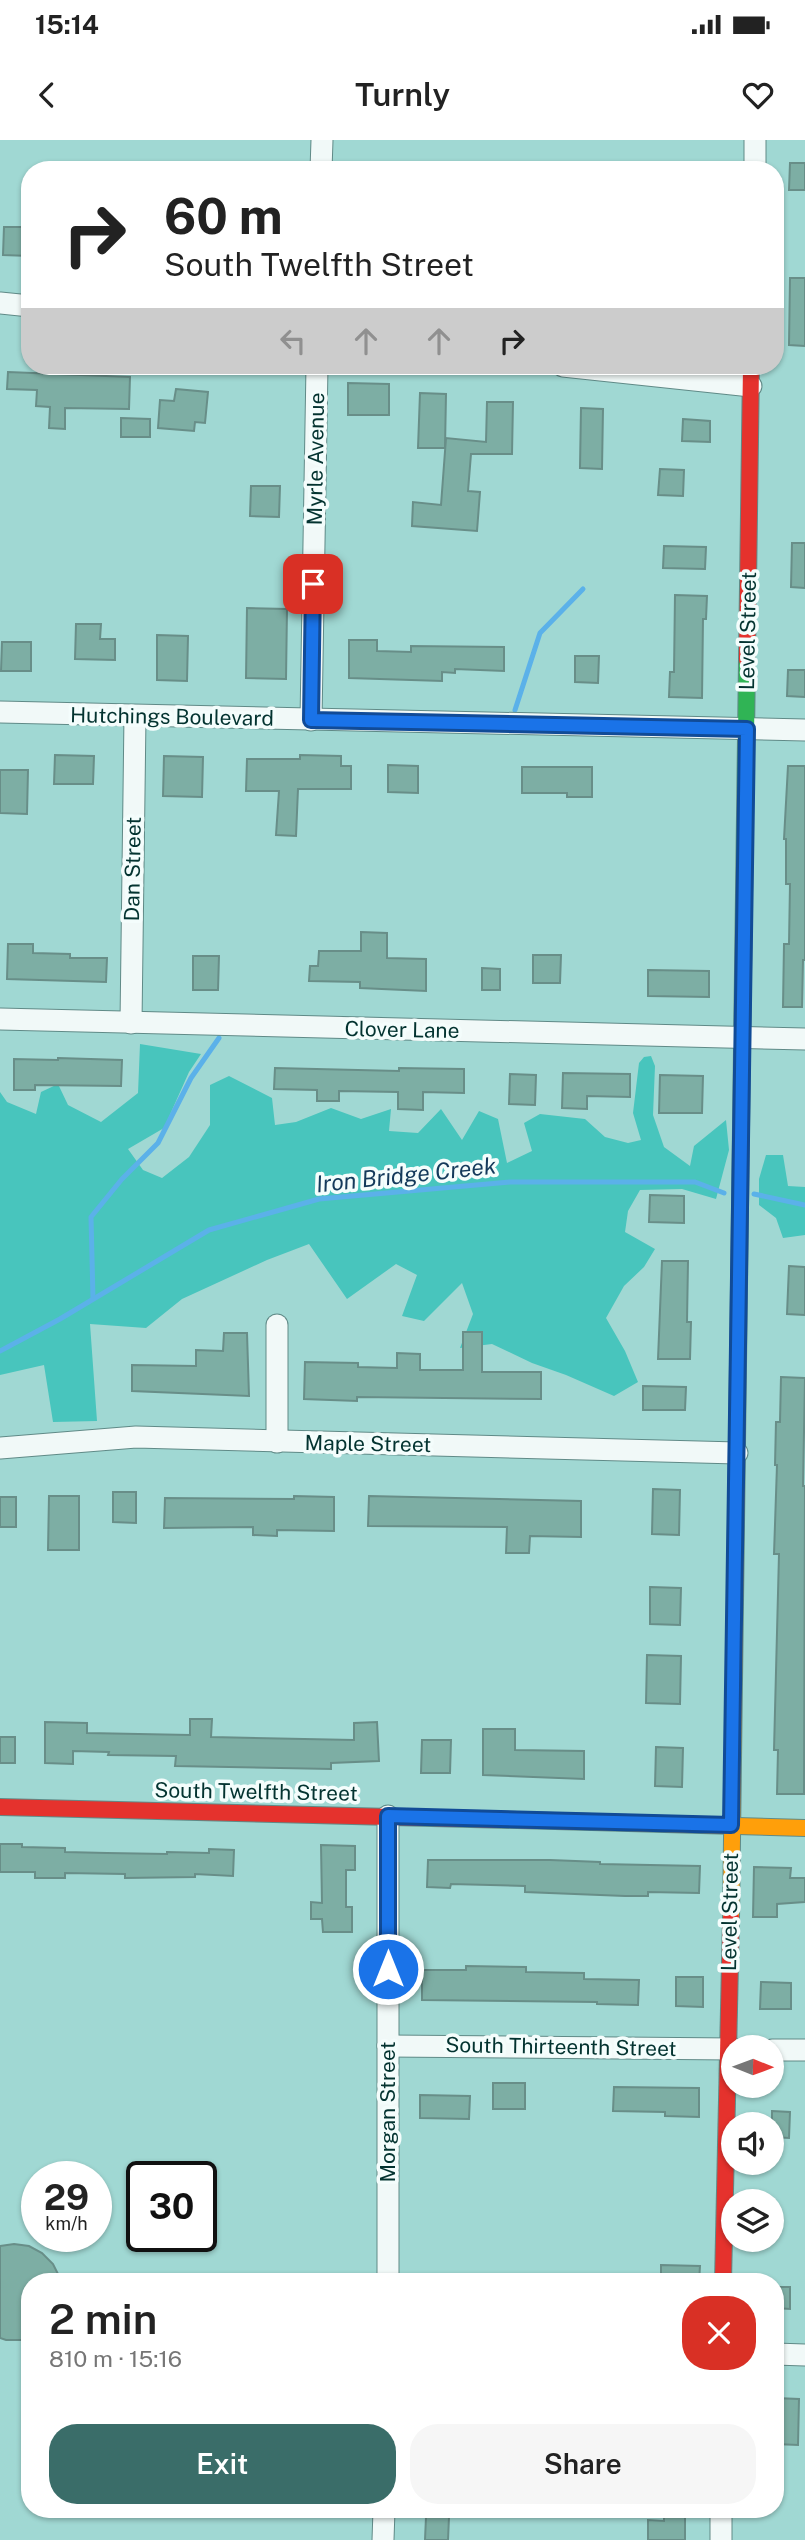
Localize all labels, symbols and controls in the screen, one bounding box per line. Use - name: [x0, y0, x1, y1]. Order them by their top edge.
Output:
- text: 15:14: [35, 9, 99, 40]
- icon: back: [28, 76, 66, 114]
- text: Turnly: [355, 76, 450, 113]
- icon: heart: [739, 76, 777, 114]
- text: 60 m: [164, 187, 283, 245]
- icon: right: [49, 189, 140, 280]
- text: South Twelfth Street: [164, 246, 474, 283]
- icon: left: [274, 322, 312, 360]
- icon: ahead: [347, 322, 385, 360]
- icon: ahead: [420, 322, 458, 360]
- icon: right: [493, 322, 531, 360]
- street label: Myrle Avenue: [302, 392, 329, 526]
- pin: [283, 554, 343, 614]
- icon: arrive: [294, 565, 332, 603]
- street label: Level Street: [734, 572, 761, 690]
- street label: Hutchings Boulevard: [70, 702, 274, 731]
- street label: Dan Street: [119, 816, 146, 922]
- street label: Clover Lane: [344, 1016, 460, 1043]
- water label: Iron Bridge Creek: [315, 1152, 498, 1197]
- street label: Maple Street: [304, 1430, 432, 1457]
- street label: South Twelfth Street: [154, 1777, 358, 1806]
- street label: Level Street: [716, 1853, 743, 1971]
- position arrow: [351, 1932, 425, 2006]
- street label: South Thirteenth Street: [445, 2032, 677, 2061]
- north arrow: [721, 2035, 784, 2098]
- map controls: [721, 2035, 784, 2252]
- street label: Morgan Street: [375, 2041, 400, 2183]
- button: sound: [721, 2112, 784, 2175]
- speed limit sign: 30: [126, 2161, 217, 2252]
- text: 29: [44, 2177, 89, 2218]
- button: layers: [721, 2189, 784, 2252]
- text: km/h: [45, 2213, 88, 2234]
- text: 2 min: [49, 2294, 157, 2343]
- button: close: [682, 2296, 756, 2370]
- text: 810 m · 15:16: [49, 2345, 182, 2372]
- button: Exit: [49, 2424, 396, 2504]
- button: Share: [410, 2424, 756, 2504]

